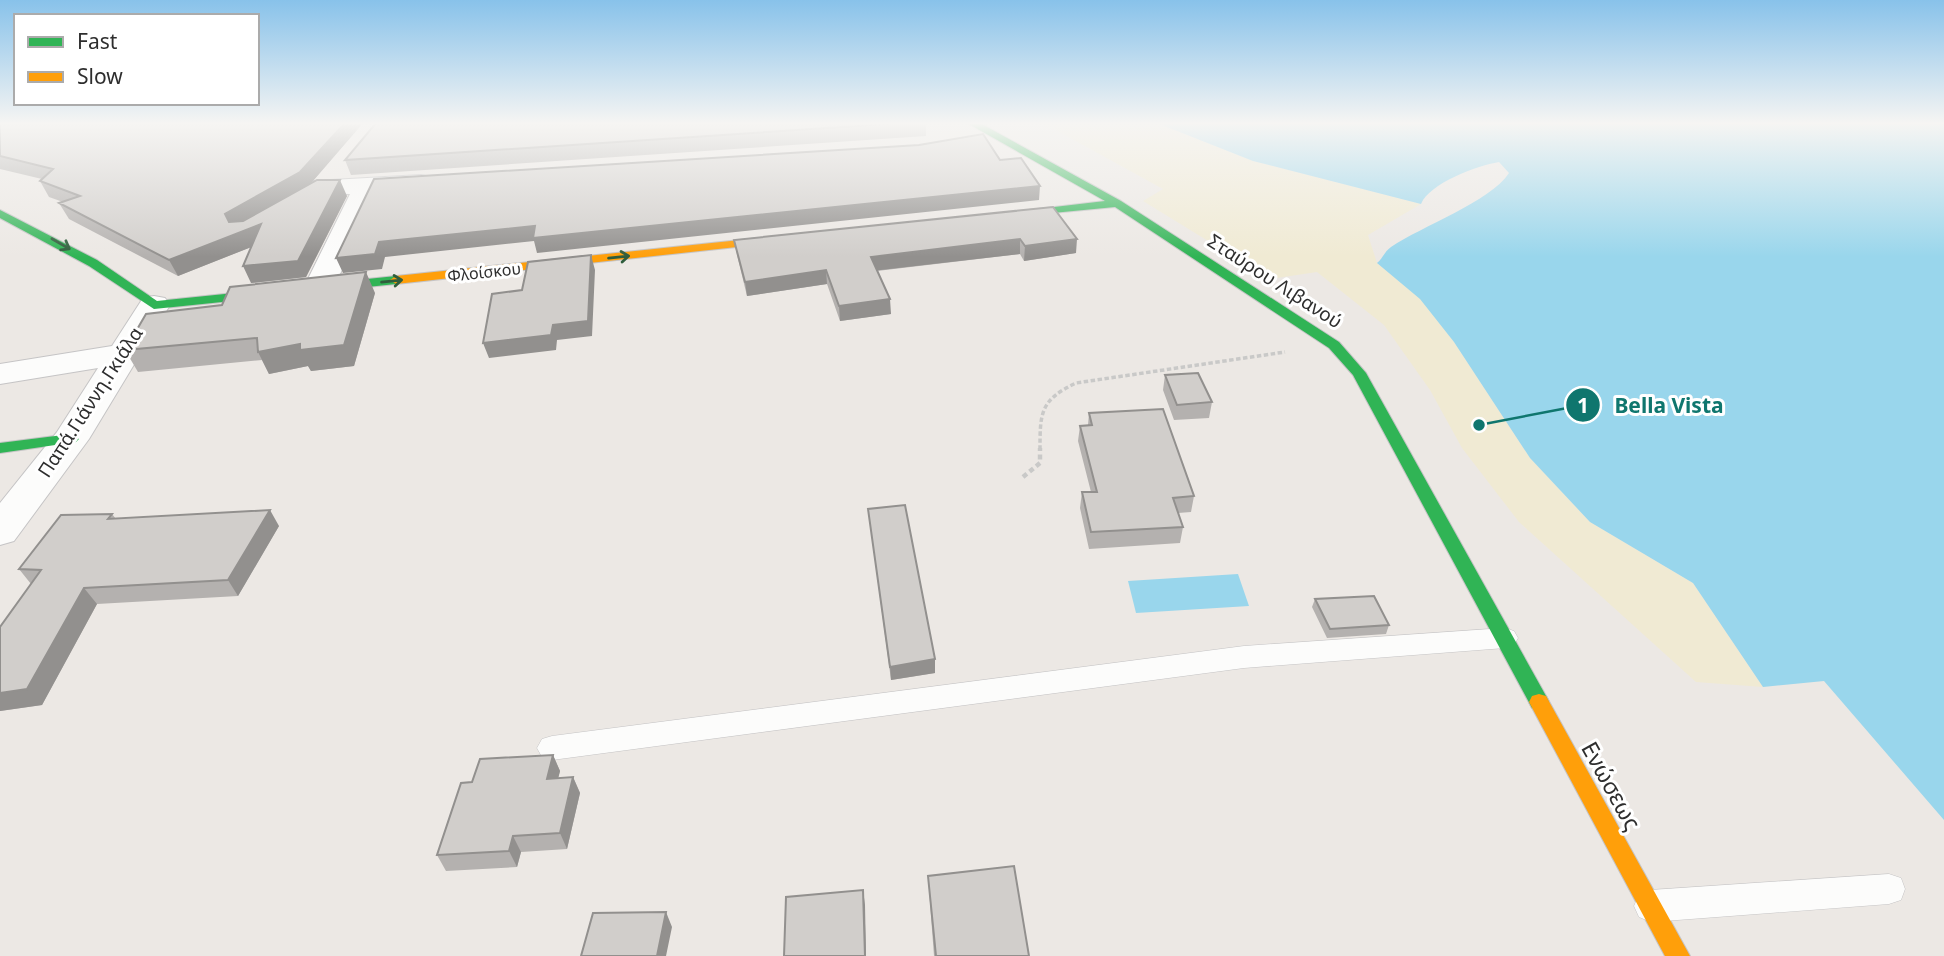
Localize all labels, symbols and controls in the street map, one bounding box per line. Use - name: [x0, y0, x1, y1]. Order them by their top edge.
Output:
- legend: [14, 14, 259, 105]
- text: Fast: [77, 27, 118, 55]
- text: Slow: [77, 62, 123, 90]
- street label: Σταύρου Λιβανού: [1203, 228, 1347, 334]
- one-way arrow: [50, 238, 70, 252]
- one-way arrow: [607, 250, 630, 263]
- street label: Φλοίσκου: [446, 257, 522, 287]
- one-way arrow: [381, 275, 403, 288]
- street label: Παπά.Γιάννη.Γκιάλα: [32, 322, 149, 482]
- callout: Bella Vista: [1566, 384, 1738, 426]
- text: 1: [1577, 391, 1589, 419]
- text: Bella Vista: [1614, 391, 1724, 419]
- street label: Ενώσεως: [1574, 736, 1649, 836]

